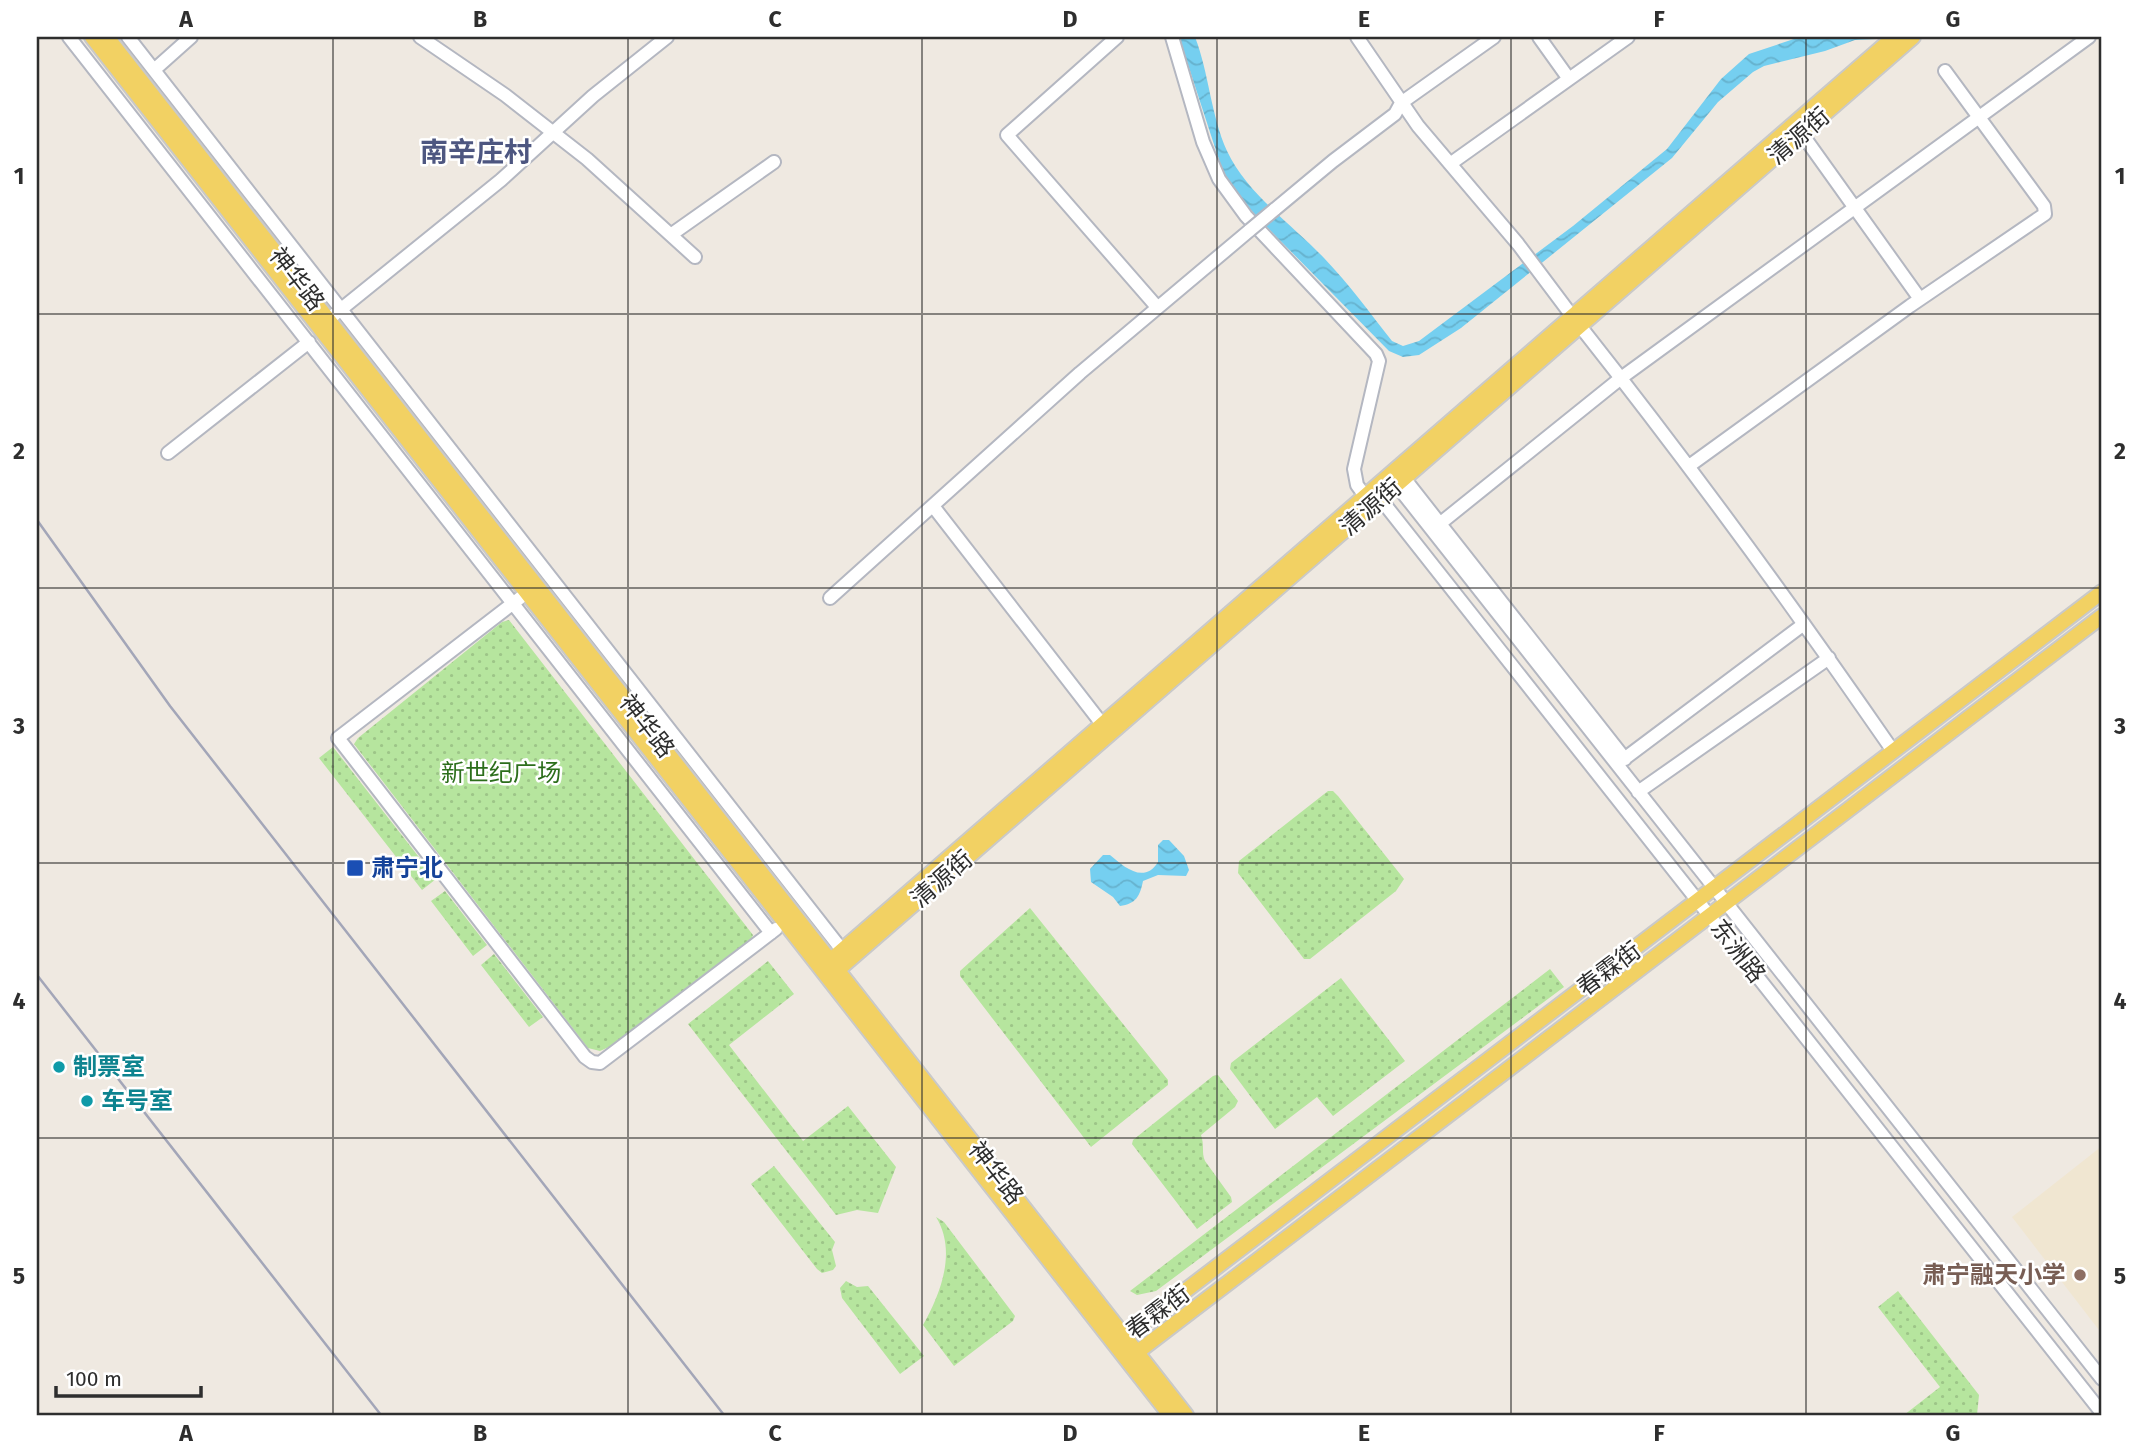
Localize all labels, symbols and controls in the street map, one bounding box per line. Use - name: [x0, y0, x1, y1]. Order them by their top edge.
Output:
- text: A: [178, 5, 193, 33]
- text: B: [473, 5, 487, 33]
- text: C: [768, 5, 782, 33]
- text: D: [1063, 5, 1078, 33]
- text: E: [1358, 5, 1370, 33]
- text: F: [1653, 5, 1665, 33]
- text: G: [1946, 5, 1960, 33]
- street label: 清源街: [1763, 102, 1835, 170]
- district label: 南辛庄村: [420, 136, 532, 169]
- text: 1: [14, 162, 24, 190]
- text: 1: [2115, 162, 2125, 190]
- street label: 神华路: [264, 242, 330, 316]
- text: 2: [13, 437, 25, 465]
- text: 2: [2114, 437, 2126, 465]
- street label: 清源街: [1335, 473, 1407, 541]
- street label: 神华路: [614, 689, 680, 763]
- text: 3: [12, 712, 25, 740]
- text: 3: [2113, 712, 2126, 740]
- park label: 新世纪广场: [441, 759, 561, 787]
- street label: 清源街: [906, 845, 978, 913]
- place label: 肃宁北: [371, 854, 443, 882]
- marker: 肃宁北: [345, 858, 365, 878]
- street label: 东洲路: [1705, 914, 1771, 988]
- street label: 春霖街: [1572, 936, 1646, 1002]
- text: 4: [13, 987, 26, 1015]
- text: 4: [2114, 987, 2127, 1015]
- place label: 制票室: [73, 1053, 145, 1081]
- marker: 制票室: [51, 1059, 67, 1075]
- place label: 车号室: [101, 1087, 173, 1115]
- marker: 车号室: [79, 1093, 95, 1109]
- street label: 神华路: [963, 1136, 1029, 1210]
- place label: 肃宁融天小学: [1922, 1261, 2066, 1289]
- text: 5: [13, 1262, 25, 1290]
- text: 5: [2114, 1262, 2126, 1290]
- marker: 肃宁融天小学: [2072, 1267, 2088, 1283]
- street label: 春霖街: [1121, 1279, 1195, 1345]
- scale bar: [56, 1354, 201, 1398]
- text: 100 m: [66, 1366, 122, 1392]
- text: A: [178, 1419, 193, 1447]
- text: B: [473, 1419, 487, 1447]
- text: C: [768, 1419, 782, 1447]
- text: D: [1063, 1419, 1078, 1447]
- text: E: [1358, 1419, 1370, 1447]
- text: F: [1653, 1419, 1665, 1447]
- text: G: [1946, 1419, 1960, 1447]

